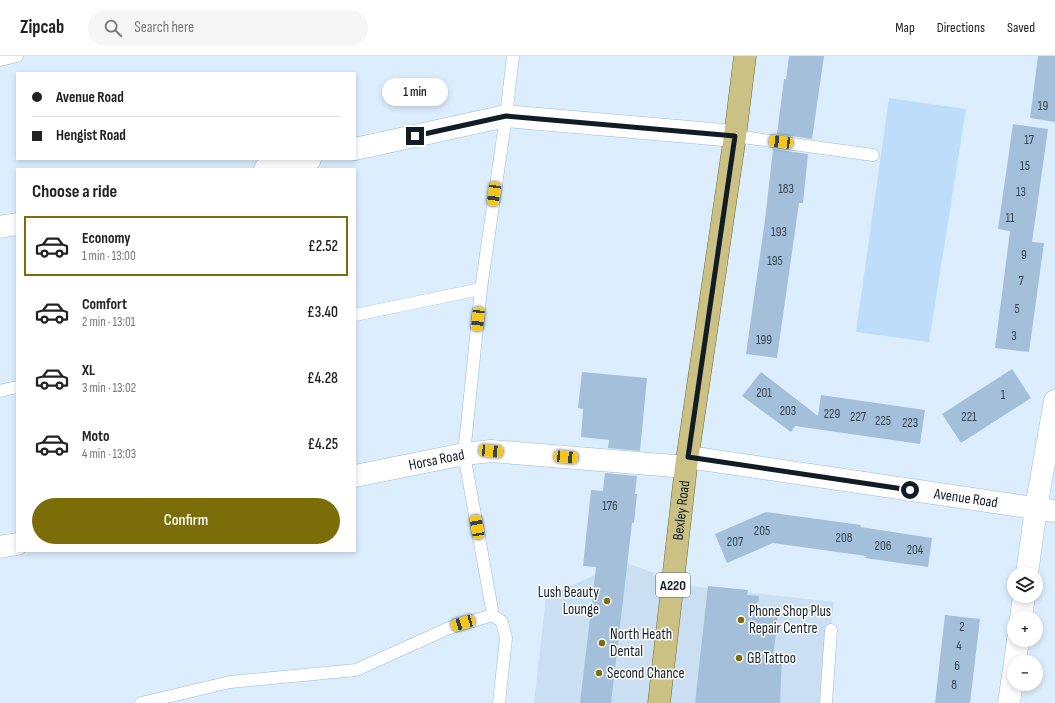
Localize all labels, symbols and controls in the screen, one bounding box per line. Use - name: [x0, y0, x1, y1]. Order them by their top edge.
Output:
- search box: [88, 10, 368, 46]
- text: Zipcab: [20, 16, 64, 39]
- icon: search: [102, 17, 124, 39]
- text: Search here: [134, 18, 194, 37]
- text: Map: [895, 19, 915, 36]
- text: Directions: [937, 19, 985, 36]
- text: Saved: [1007, 19, 1035, 36]
- callout: 1 min: [382, 78, 448, 106]
- text: 1 min: [403, 84, 427, 100]
- text: Avenue Road: [56, 88, 124, 107]
- house number: 19: [1038, 98, 1048, 114]
- text: Hengist Road: [56, 126, 126, 145]
- route end: [406, 127, 424, 145]
- house number: 17: [1024, 132, 1035, 148]
- car: [768, 135, 794, 149]
- house number: 15: [1020, 158, 1030, 174]
- text: Choose a ride: [32, 181, 117, 202]
- car: [486, 181, 502, 207]
- house number: 183: [778, 181, 794, 197]
- house number: 13: [1016, 184, 1026, 200]
- house number: 11: [1005, 210, 1015, 226]
- house number: 193: [771, 224, 787, 240]
- icon: car: [34, 228, 70, 264]
- text: Economy: [82, 229, 131, 248]
- text: £2.52: [308, 237, 338, 256]
- house number: 9: [1021, 247, 1027, 263]
- text: 1 min · 13:00: [82, 248, 136, 264]
- house number: 195: [767, 253, 783, 269]
- house number: 7: [1018, 273, 1024, 289]
- icon: car: [34, 294, 70, 330]
- text: Comfort: [82, 295, 127, 314]
- house number: 5: [1014, 301, 1020, 317]
- text: £3.40: [307, 303, 338, 322]
- car: [471, 306, 485, 332]
- text: 2 min · 13:01: [82, 314, 135, 330]
- house number: 3: [1011, 328, 1017, 344]
- house number: 199: [756, 332, 772, 348]
- icon: car: [34, 360, 70, 396]
- text: XL: [82, 361, 95, 380]
- text: £4.28: [307, 369, 338, 388]
- text: 3 min · 13:02: [82, 380, 136, 396]
- house number: 201: [756, 385, 772, 401]
- house number: 1: [1001, 387, 1006, 403]
- house number: 203: [780, 403, 796, 419]
- house number: 229: [824, 406, 840, 422]
- house number: 227: [850, 409, 867, 425]
- house number: 221: [961, 409, 977, 425]
- house number: 225: [875, 413, 891, 429]
- house number: 223: [902, 415, 918, 431]
- icon: car: [34, 426, 70, 462]
- text: Moto: [82, 427, 109, 446]
- text: £4.25: [307, 435, 338, 454]
- car: [479, 444, 503, 458]
- street label: Horsa Road: [407, 445, 466, 474]
- text: 4 min · 13:03: [82, 446, 136, 462]
- car: [554, 450, 578, 464]
- street label: Bexley Road: [668, 479, 694, 541]
- route start: [901, 481, 919, 499]
- street label: Avenue Road: [932, 484, 999, 512]
- button: Confirm: [32, 498, 340, 544]
- house number: 176: [602, 498, 618, 514]
- car: [469, 514, 485, 540]
- house number: 205: [754, 523, 770, 539]
- house number: 208: [836, 530, 853, 546]
- house number: 207: [727, 534, 744, 550]
- house number: 206: [875, 538, 892, 554]
- house number: 204: [907, 542, 924, 558]
- map controls: [1007, 567, 1043, 691]
- button: layers: [1007, 567, 1043, 603]
- road number: A220: [656, 573, 690, 597]
- place label: Lush Beauty Lounge: [538, 583, 599, 619]
- marker: Lush Beauty Lounge: [602, 596, 612, 606]
- place label: Phone Shop Plus Repair Centre: [749, 602, 831, 638]
- button: +: [1007, 611, 1043, 647]
- car: [450, 614, 476, 632]
- marker: Phone Shop Plus Repair Centre: [736, 615, 746, 625]
- house number: 2: [959, 619, 965, 635]
- place label: North Heath Dental: [610, 625, 672, 661]
- marker: North Heath Dental: [597, 638, 607, 648]
- house number: 4: [956, 638, 962, 654]
- place label: GB Tattoo: [747, 649, 796, 668]
- marker: GB Tattoo: [734, 653, 744, 663]
- button: −: [1007, 655, 1043, 691]
- house number: 6: [954, 658, 960, 674]
- place label: Second Chance: [607, 664, 685, 683]
- marker: Second Chance: [594, 668, 604, 678]
- house number: 8: [951, 677, 957, 693]

